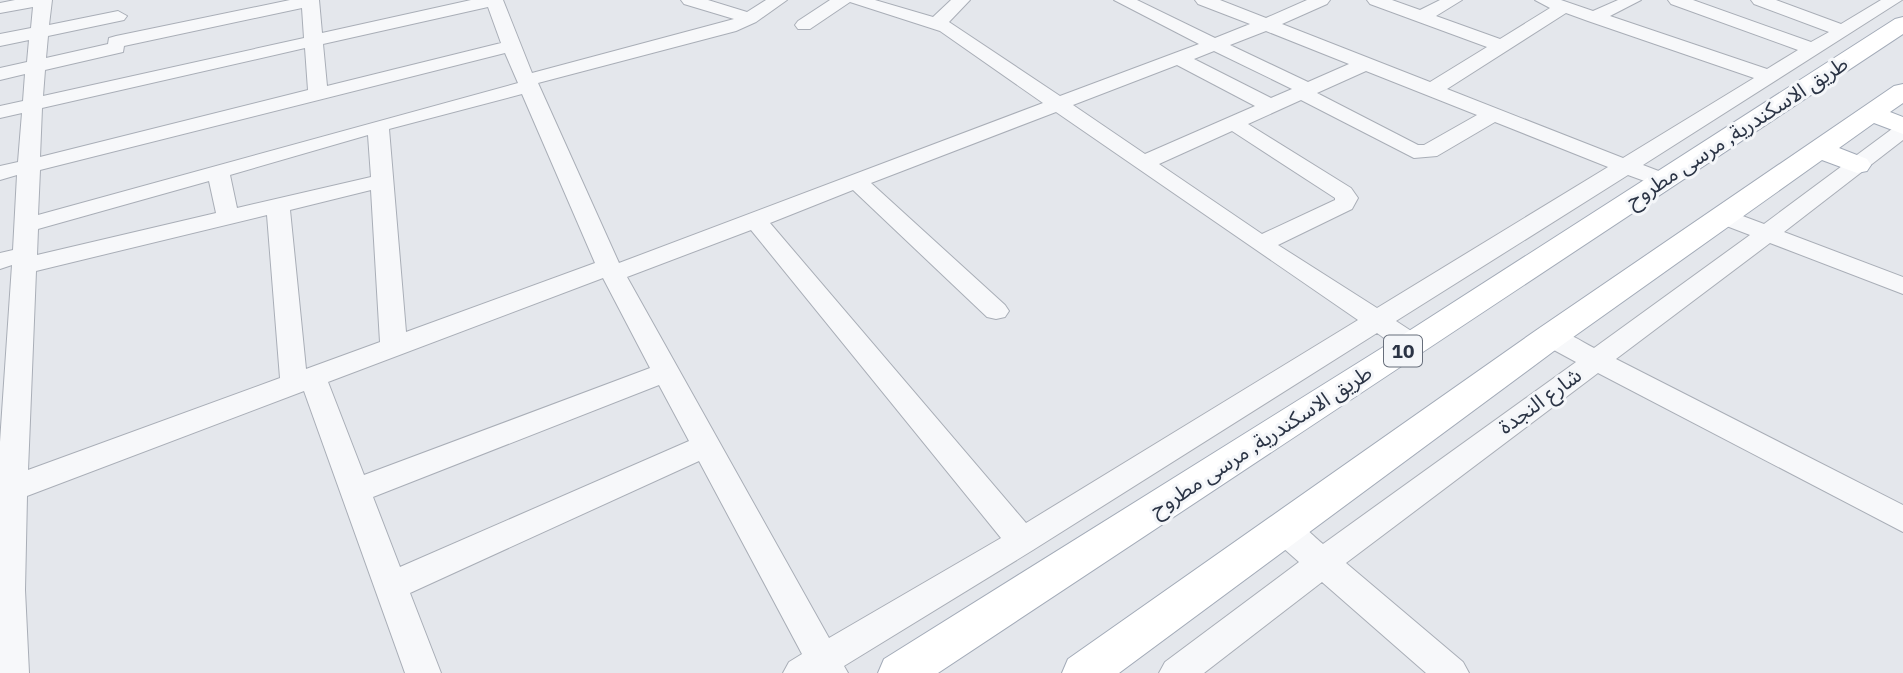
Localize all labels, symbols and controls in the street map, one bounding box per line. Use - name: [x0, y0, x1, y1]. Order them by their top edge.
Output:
- street label: طريق الاسكندرية, مرسى مطروح: [1620, 49, 1854, 215]
- road number: 10: [1384, 336, 1422, 366]
- street label: طريق الاسكندرية, مرسى مطروح: [1144, 358, 1378, 524]
- street label: شارع النجدة: [1492, 360, 1588, 442]

